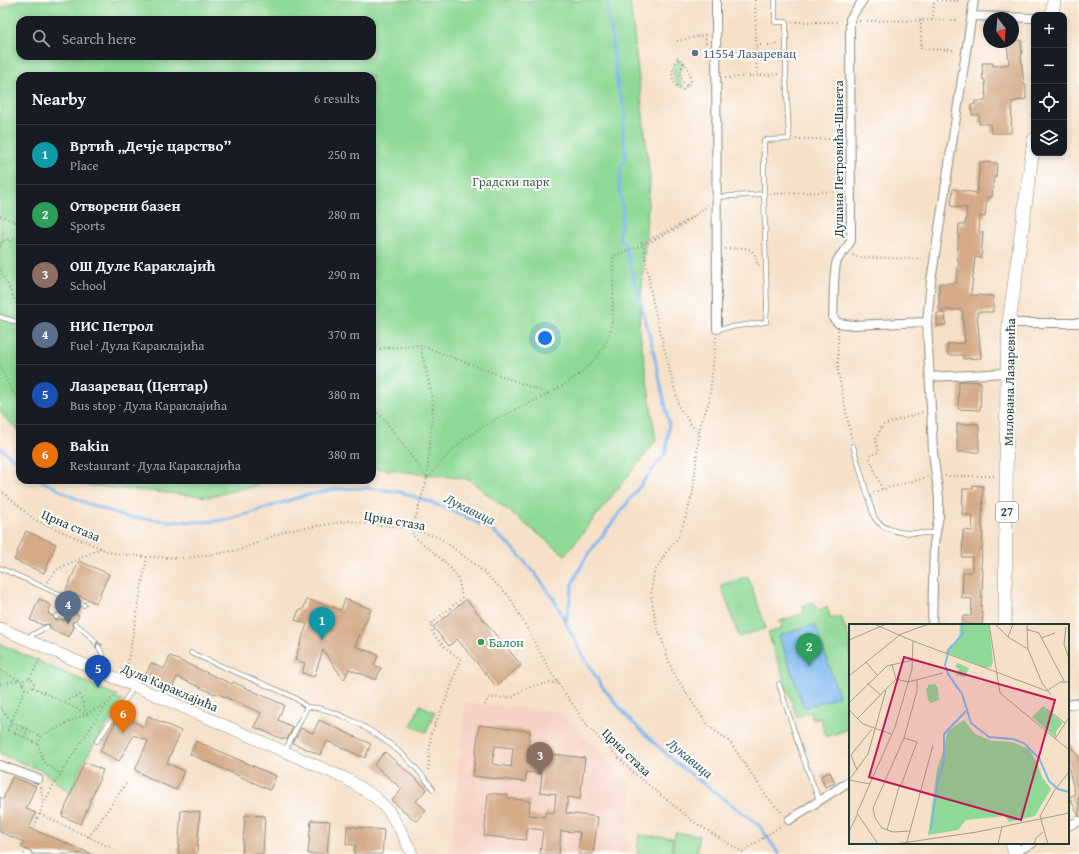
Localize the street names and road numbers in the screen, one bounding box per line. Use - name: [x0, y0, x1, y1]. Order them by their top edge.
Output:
- street label: Душана Петровића-Шанета: [829, 80, 848, 239]
- street label: Милована Лазаревића: [999, 317, 1020, 446]
- road number: 27: [996, 502, 1018, 522]
- street label: Црна стаза: [39, 505, 104, 547]
- street label: Црна стаза: [363, 506, 428, 535]
- street label: Дула Караклајића: [118, 658, 222, 717]
- street label: Црна стаза: [598, 724, 656, 781]

